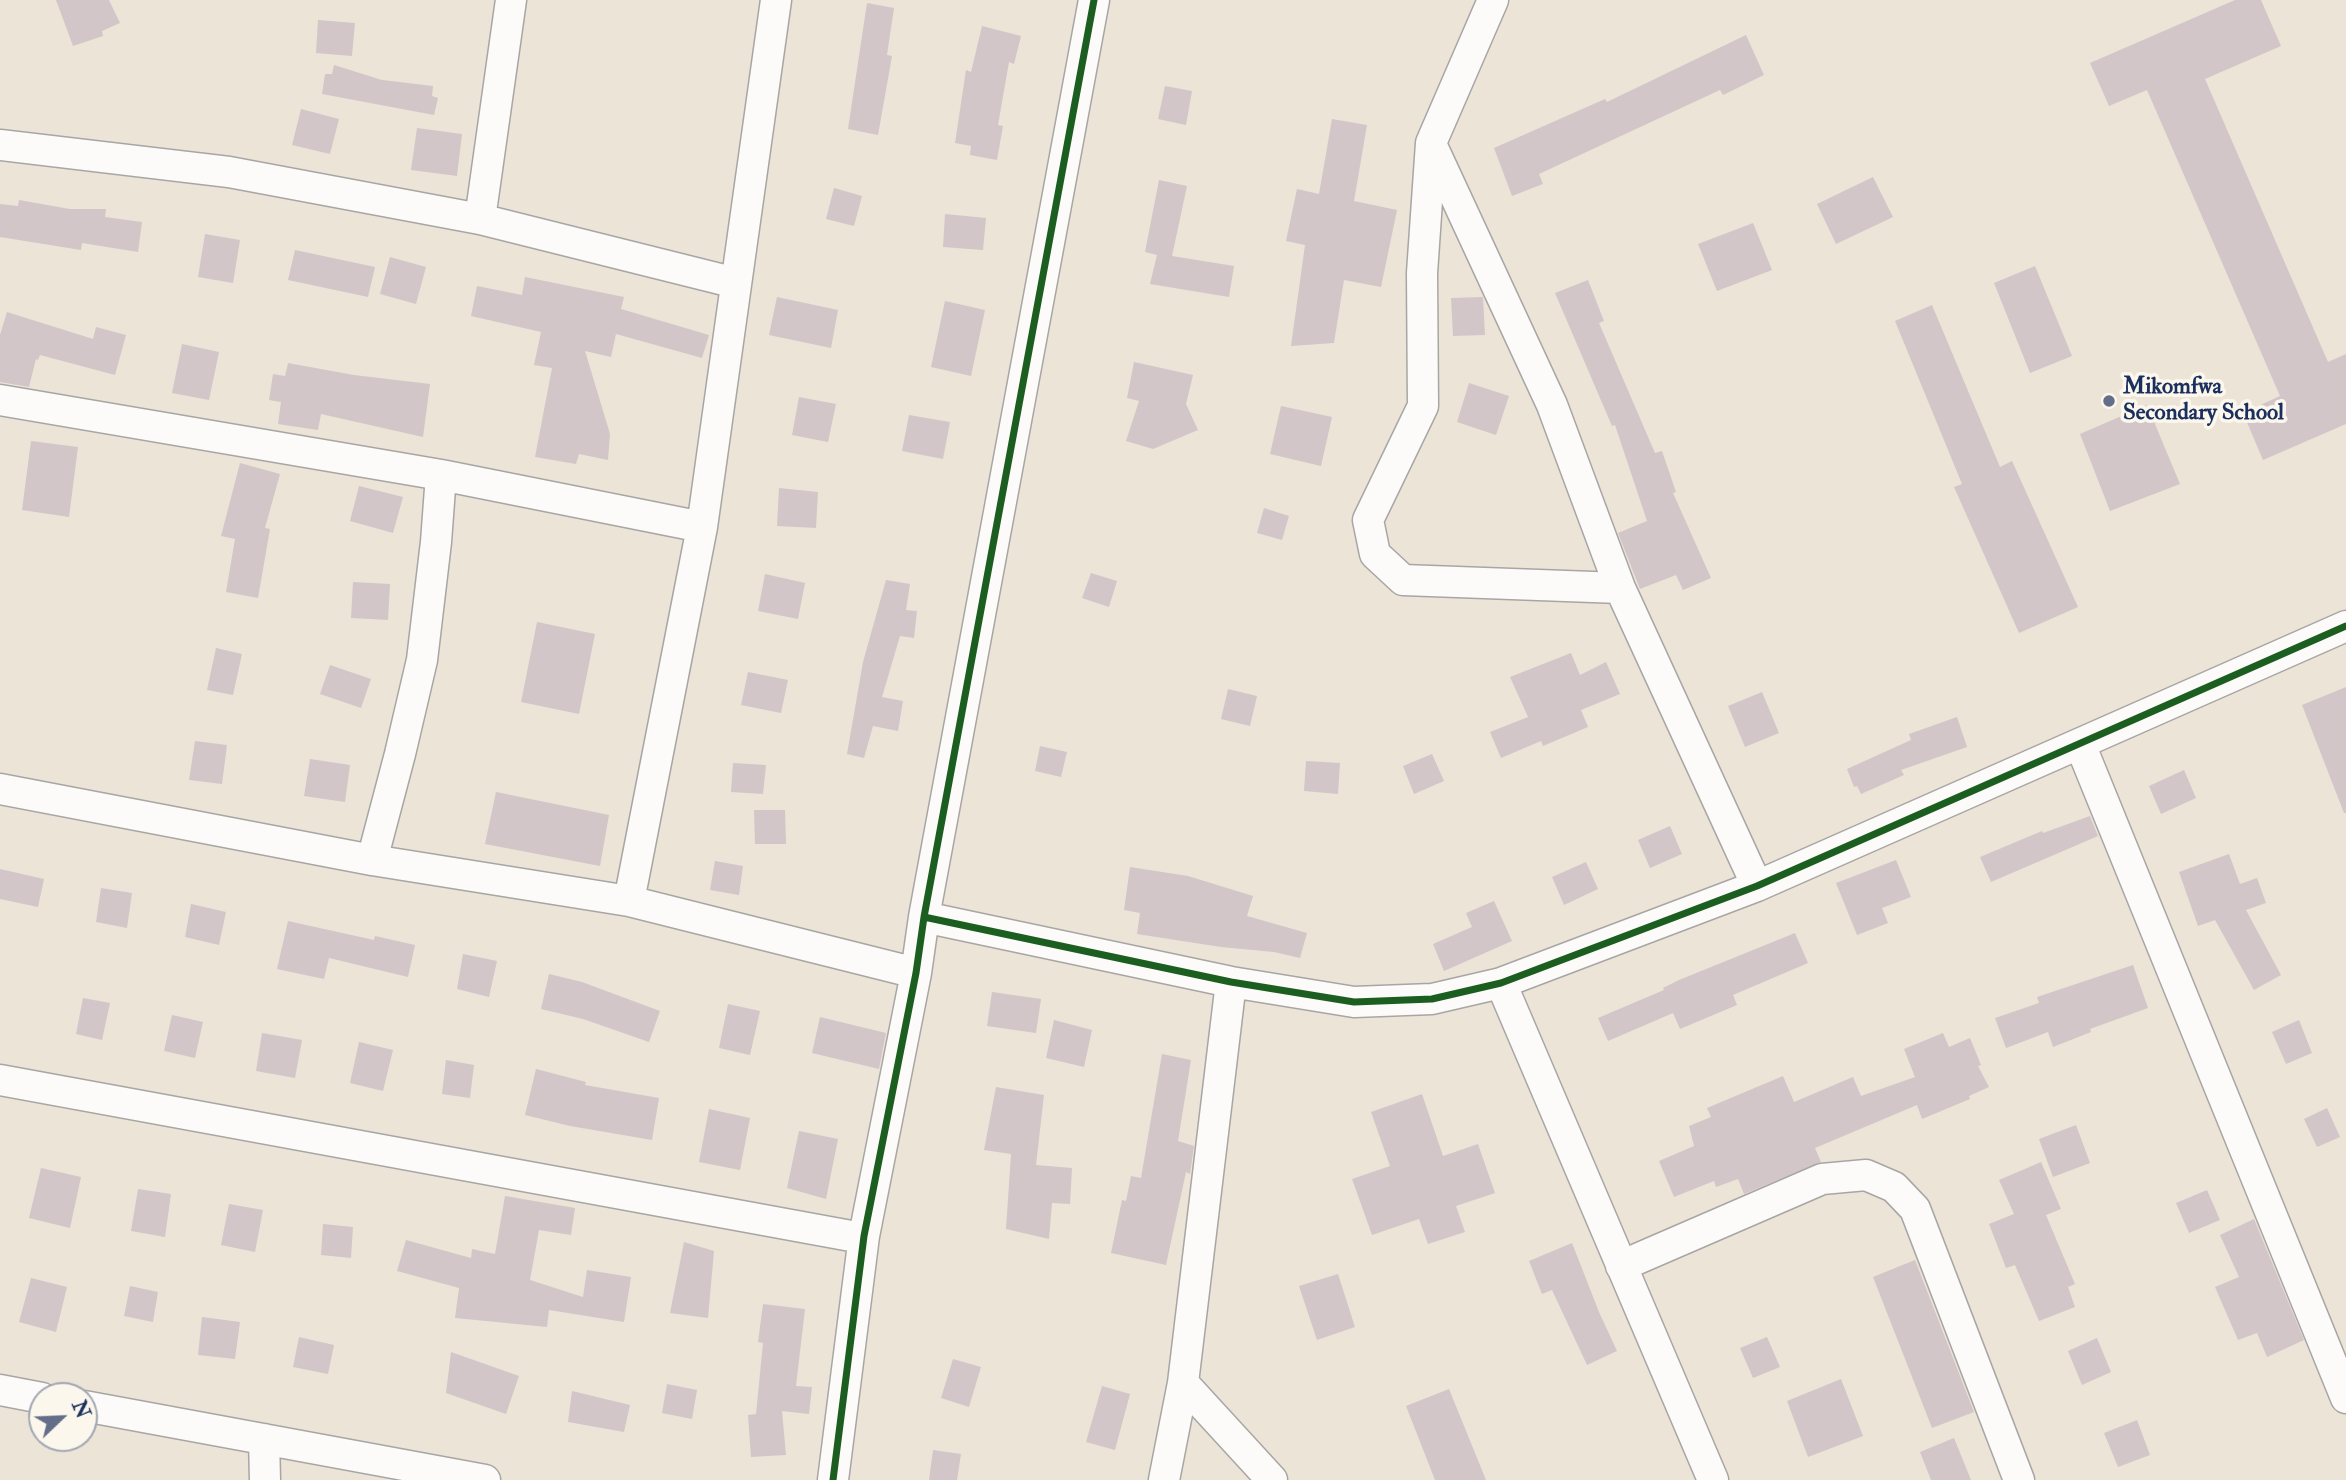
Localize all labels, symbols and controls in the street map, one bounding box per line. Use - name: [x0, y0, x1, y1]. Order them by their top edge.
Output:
- place label: Mikomfwa Secondary School: [2123, 374, 2284, 428]
- marker: Mikomfwa Secondary School: [2101, 393, 2117, 409]
- north arrow: [28, 1382, 98, 1452]
- text: N: [66, 1397, 95, 1422]

